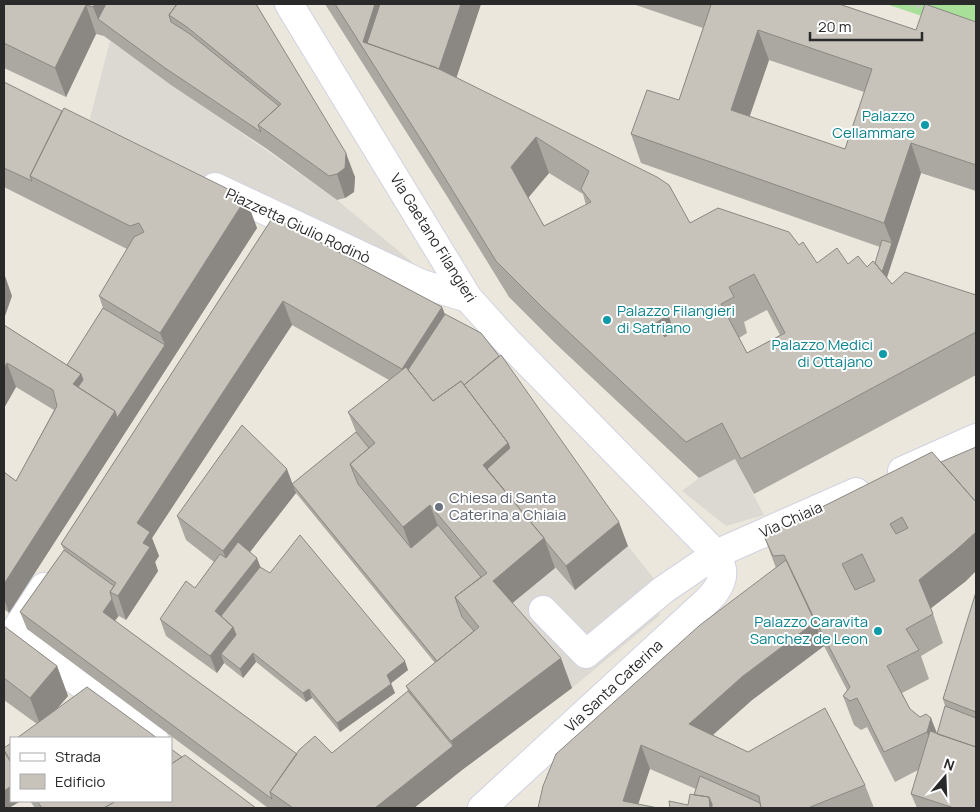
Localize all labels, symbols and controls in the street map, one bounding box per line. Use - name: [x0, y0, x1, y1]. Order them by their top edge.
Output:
- scale bar: [810, 10, 922, 42]
- text: 20 m: [818, 16, 851, 37]
- place label: Palazzo Cellammare: [832, 105, 915, 143]
- marker: Palazzo Cellammare: [919, 119, 931, 131]
- street label: Via Gaetano Filangieri: [385, 169, 482, 306]
- street label: Piazzetta Giulio Rodinò: [222, 183, 374, 268]
- place label: Palazzo Filangieri di Satriano: [617, 300, 735, 338]
- marker: Palazzo Filangieri di Satriano: [601, 314, 613, 326]
- place label: Palazzo Medici di Ottajano: [772, 334, 873, 372]
- marker: Palazzo Medici di Ottajano: [877, 348, 889, 360]
- place label: Chiesa di Santa Caterina a Chiaia: [449, 487, 566, 525]
- street label: Via Chiaia: [756, 496, 826, 543]
- marker: Chiesa di Santa Caterina a Chiaia: [433, 501, 445, 513]
- place label: Palazzo Caravita Sanchez de Leon: [750, 611, 868, 649]
- marker: Palazzo Caravita Sanchez de Leon: [872, 625, 884, 637]
- street label: Via Santa Caterina: [560, 635, 667, 737]
- legend: [10, 737, 172, 802]
- text: Strada: [55, 746, 101, 767]
- north arrow: [920, 752, 970, 802]
- text: N: [942, 754, 957, 775]
- text: Edificio: [55, 771, 106, 792]

